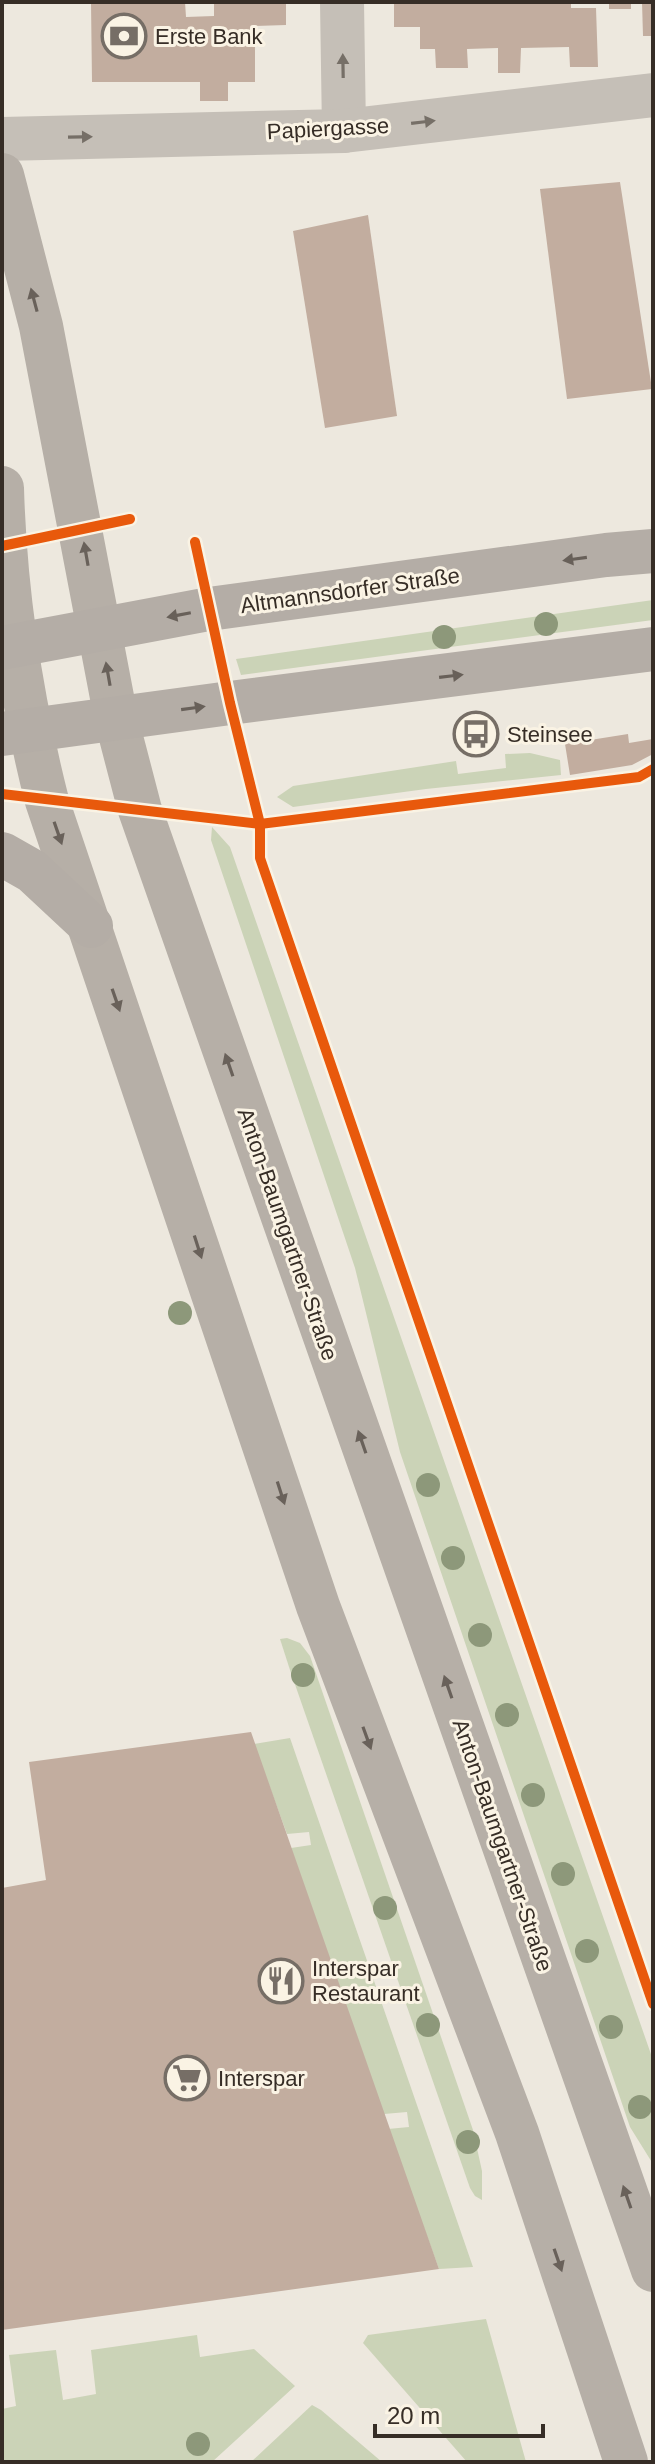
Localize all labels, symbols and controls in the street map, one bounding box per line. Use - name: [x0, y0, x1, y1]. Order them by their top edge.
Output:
- bank icon: Erste Bank: [100, 12, 148, 60]
- place label: Erste Bank: [155, 24, 264, 49]
- one-way arrow: [337, 53, 350, 78]
- street label: Papiergasse: [266, 113, 390, 144]
- one-way arrow: [411, 115, 436, 128]
- one-way arrow: [68, 130, 93, 143]
- one-way arrow: [28, 287, 40, 312]
- one-way arrow: [79, 542, 91, 567]
- one-way arrow: [563, 553, 588, 566]
- street label: Altmannsdorfer Straße: [239, 563, 461, 618]
- one-way arrow: [167, 609, 192, 622]
- one-way arrow: [101, 662, 113, 687]
- one-way arrow: [439, 669, 464, 682]
- one-way arrow: [181, 701, 206, 714]
- bus stop icon: Steinsee: [452, 710, 500, 758]
- place label: Steinsee: [507, 722, 593, 747]
- one-way arrow: [53, 821, 65, 845]
- one-way arrow: [110, 988, 122, 1012]
- one-way arrow: [222, 1053, 234, 1077]
- street label: Anton-Baumgartner-Straße: [233, 1105, 343, 1364]
- one-way arrow: [193, 1235, 205, 1259]
- one-way arrow: [355, 1430, 367, 1454]
- one-way arrow: [275, 1481, 287, 1505]
- one-way arrow: [441, 1675, 454, 1699]
- street label: Anton-Baumgartner-Straße: [448, 1716, 558, 1975]
- one-way arrow: [362, 1726, 374, 1750]
- place label: Interspar Restaurant: [312, 1956, 420, 2006]
- restaurant icon: Interspar Restaurant: [257, 1957, 305, 2005]
- supermarket icon: Interspar: [163, 2054, 211, 2102]
- place label: Interspar: [218, 2066, 305, 2091]
- one-way arrow: [621, 2185, 633, 2209]
- one-way arrow: [553, 2248, 565, 2272]
- scale bar: [375, 2388, 543, 2438]
- text: 20 m: [387, 2402, 440, 2429]

